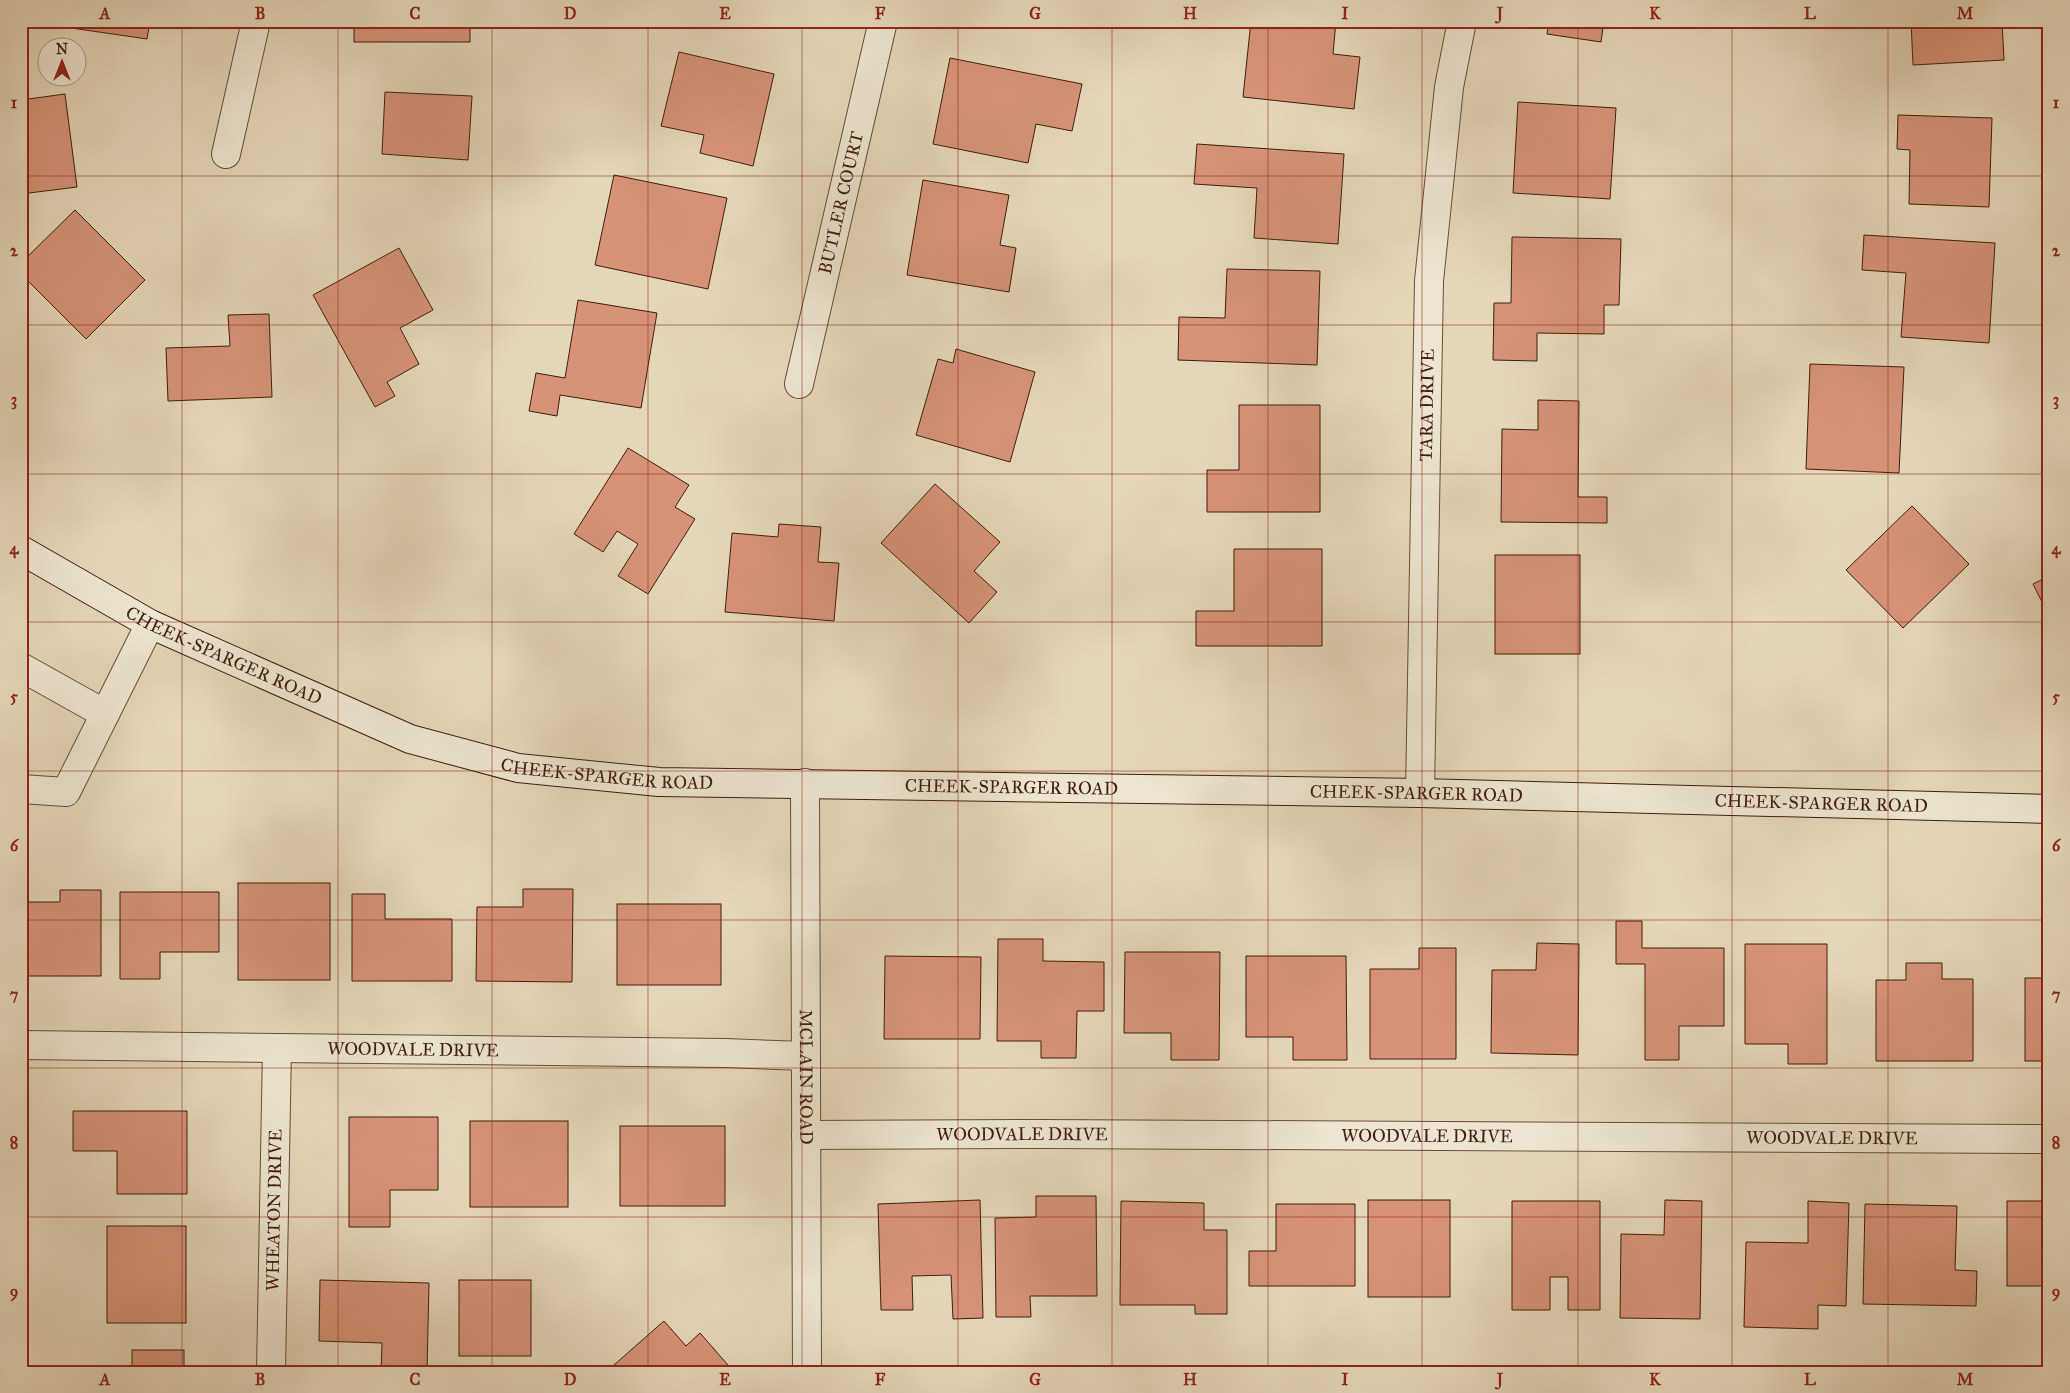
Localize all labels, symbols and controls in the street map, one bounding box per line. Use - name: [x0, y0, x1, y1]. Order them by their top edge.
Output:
- text: A: [99, 4, 111, 23]
- text: B: [255, 4, 265, 23]
- text: C: [410, 4, 421, 23]
- text: D: [564, 4, 577, 23]
- text: E: [719, 4, 731, 23]
- text: F: [875, 4, 886, 23]
- text: G: [1029, 4, 1041, 23]
- text: H: [1183, 4, 1197, 23]
- text: I: [1342, 4, 1349, 23]
- text: J: [1495, 4, 1504, 24]
- text: K: [1649, 4, 1661, 23]
- text: L: [1804, 4, 1816, 23]
- text: M: [1957, 4, 1974, 23]
- north arrow: [38, 38, 88, 88]
- text: N: [56, 41, 68, 58]
- text: 1: [11, 93, 18, 112]
- text: 1: [2053, 93, 2060, 112]
- street label: BUTLER COURT: [814, 129, 868, 276]
- text: 2: [10, 241, 19, 260]
- text: 2: [2052, 241, 2061, 260]
- street label: TARA DRIVE: [1415, 348, 1439, 462]
- text: 3: [11, 390, 17, 410]
- text: 3: [2053, 390, 2059, 410]
- text: 4: [10, 539, 20, 559]
- text: 4: [2052, 539, 2062, 559]
- street label: CHEEK-SPARGER ROAD: [122, 601, 325, 710]
- text: 5: [10, 687, 18, 706]
- text: 5: [2052, 687, 2060, 706]
- street label: CHEEK-SPARGER ROAD: [498, 753, 713, 794]
- street label: CHEEK-SPARGER ROAD: [905, 775, 1118, 800]
- street label: CHEEK-SPARGER ROAD: [1310, 780, 1523, 807]
- street label: CHEEK-SPARGER ROAD: [1714, 789, 1928, 817]
- text: 6: [10, 836, 19, 855]
- text: 6: [2052, 836, 2061, 855]
- text: 7: [10, 985, 19, 1004]
- text: 7: [2052, 985, 2061, 1004]
- street label: MCLAIN ROAD: [795, 1009, 817, 1145]
- street label: WOODVALE DRIVE: [327, 1037, 499, 1061]
- street label: WOODVALE DRIVE: [936, 1123, 1108, 1145]
- street label: WOODVALE DRIVE: [1341, 1124, 1513, 1147]
- street label: WOODVALE DRIVE: [1746, 1126, 1918, 1149]
- street label: WHEATON DRIVE: [262, 1129, 286, 1291]
- text: 8: [10, 1133, 18, 1152]
- text: 8: [2052, 1133, 2060, 1152]
- text: 9: [10, 1282, 18, 1302]
- text: 9: [2052, 1282, 2060, 1302]
- text: A: [99, 1370, 111, 1389]
- text: B: [255, 1370, 265, 1389]
- text: C: [410, 1370, 421, 1389]
- text: D: [564, 1370, 577, 1389]
- text: E: [719, 1370, 731, 1389]
- text: F: [875, 1370, 886, 1389]
- text: G: [1029, 1370, 1041, 1389]
- text: H: [1183, 1370, 1197, 1389]
- text: I: [1342, 1370, 1349, 1389]
- text: J: [1495, 1370, 1504, 1390]
- text: K: [1649, 1370, 1661, 1389]
- text: L: [1804, 1370, 1816, 1389]
- text: M: [1957, 1370, 1974, 1389]

